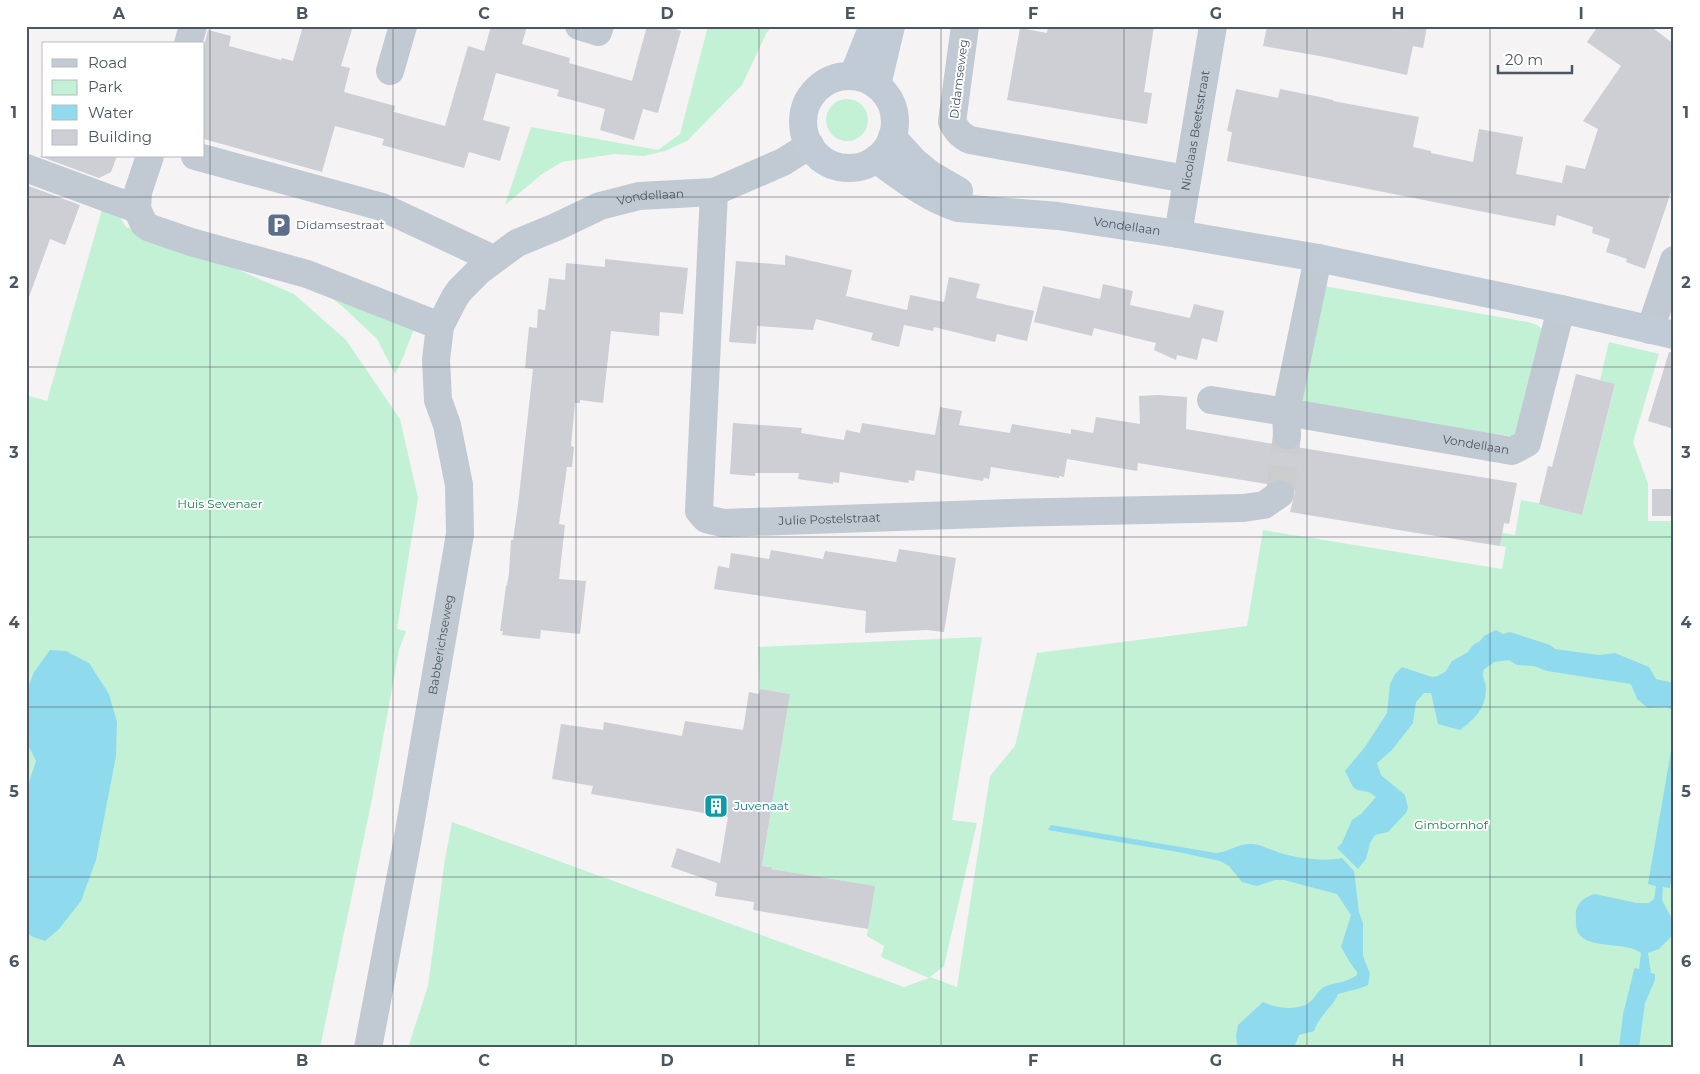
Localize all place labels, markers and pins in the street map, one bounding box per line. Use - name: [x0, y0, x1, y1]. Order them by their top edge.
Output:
- parking icon: Didamsestraat: [266, 212, 292, 238]
- place label: Didamsestraat: [296, 217, 384, 232]
- building icon: Juvenaat: [703, 793, 729, 819]
- place label: Juvenaat: [733, 798, 789, 813]

